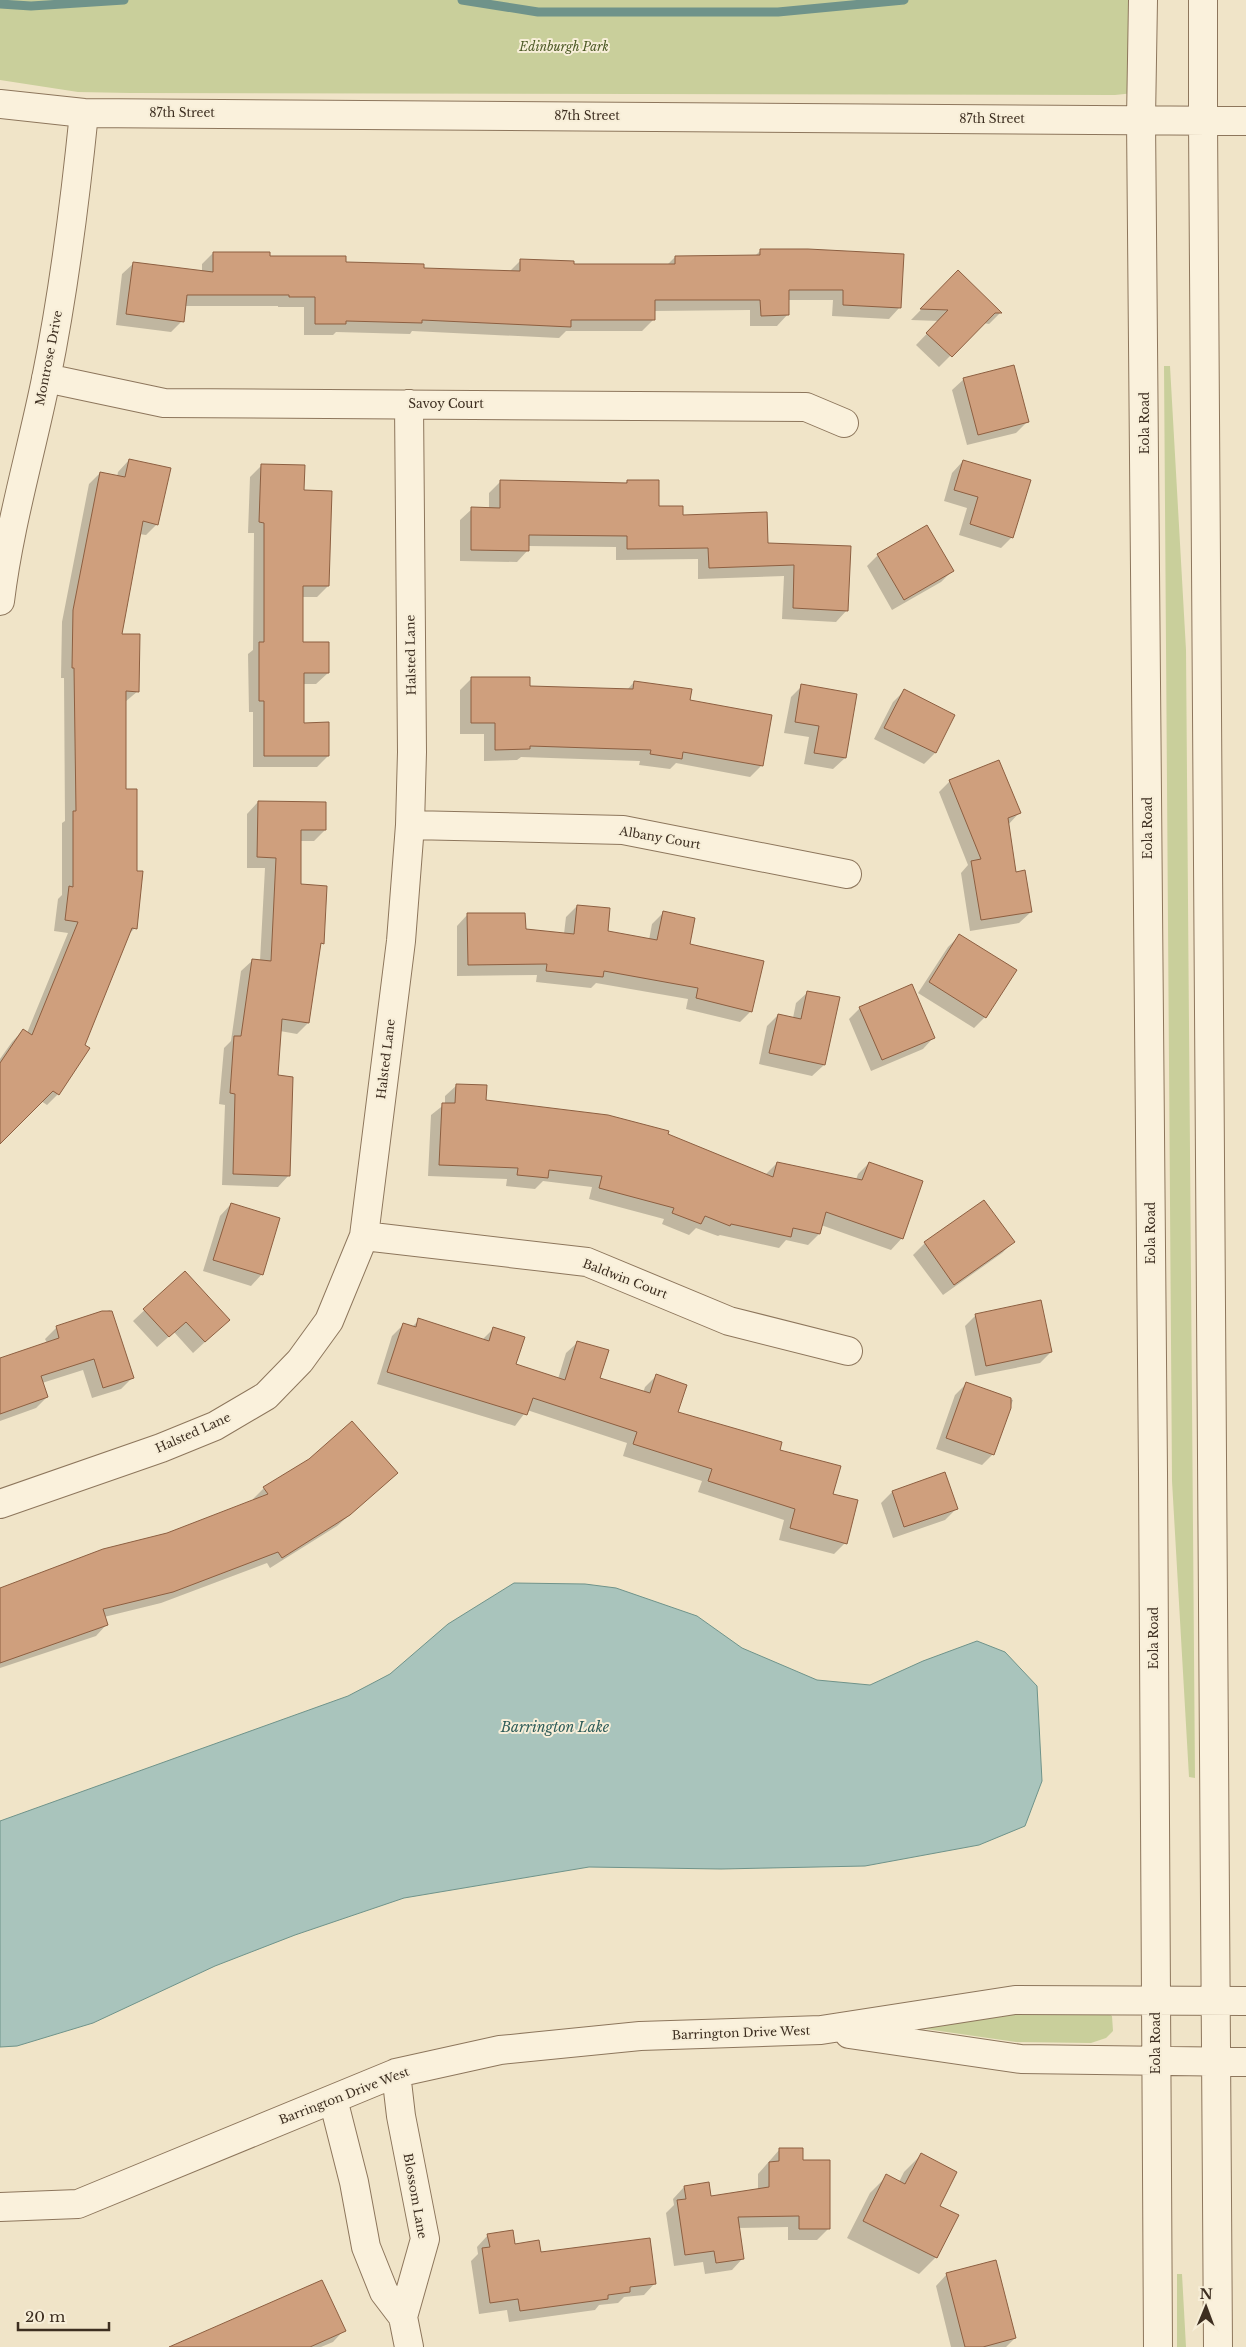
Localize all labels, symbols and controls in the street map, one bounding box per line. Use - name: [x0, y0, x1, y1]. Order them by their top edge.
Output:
- park label: Edinburgh Park: [518, 39, 609, 54]
- street label: 87th Street: [149, 105, 215, 120]
- street label: 87th Street: [554, 108, 620, 123]
- street label: 87th Street: [959, 111, 1025, 126]
- street label: Montrose Drive: [32, 309, 65, 407]
- street label: Eola Road: [1137, 392, 1152, 454]
- street label: Savoy Court: [408, 396, 484, 411]
- street label: Halsted Lane: [402, 614, 419, 695]
- street label: Eola Road: [1140, 797, 1155, 859]
- street label: Albany Court: [617, 823, 702, 852]
- street label: Halsted Lane: [373, 1018, 398, 1100]
- street label: Eola Road: [1143, 1202, 1158, 1264]
- street label: Baldwin Court: [581, 1255, 670, 1302]
- street label: Halsted Lane: [153, 1409, 233, 1456]
- street label: Eola Road: [1146, 1607, 1161, 1669]
- water label: Barrington Lake: [500, 1718, 610, 1736]
- street label: Eola Road: [1148, 2012, 1163, 2074]
- street label: Barrington Drive West: [672, 2023, 811, 2042]
- street label: Barrington Drive West: [277, 2064, 411, 2127]
- street label: Blossom Lane: [401, 2152, 430, 2240]
- north arrow: [1181, 2282, 1231, 2332]
- text: N: [1199, 2285, 1213, 2303]
- scale bar: [18, 2300, 109, 2332]
- text: 20 m: [25, 2307, 65, 2326]

